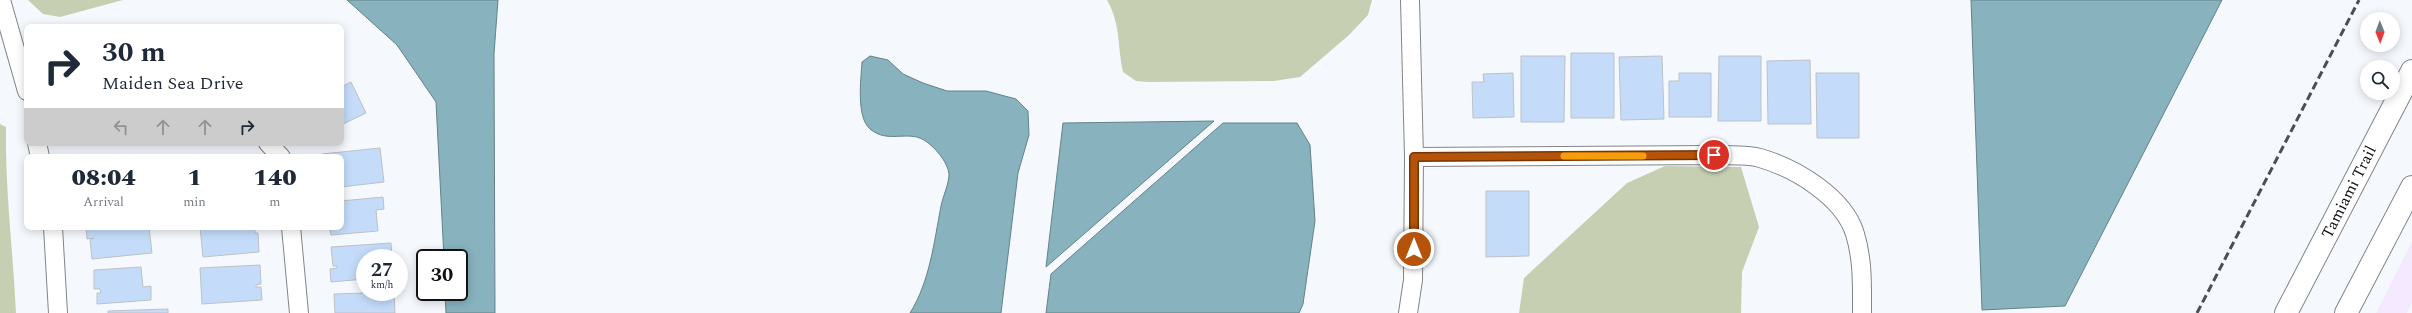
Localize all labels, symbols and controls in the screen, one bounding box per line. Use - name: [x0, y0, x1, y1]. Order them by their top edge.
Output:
- north arrow: [2360, 12, 2400, 52]
- map controls: [2360, 12, 2400, 100]
- text: 30 m: [102, 31, 166, 74]
- icon: right: [36, 40, 88, 92]
- button: search: [2360, 60, 2400, 100]
- text: Maiden Sea Drive: [102, 70, 244, 97]
- icon: left: [110, 116, 132, 138]
- icon: ahead: [152, 116, 174, 138]
- icon: ahead: [194, 116, 216, 138]
- icon: right: [236, 116, 258, 138]
- pin: [1697, 138, 1731, 172]
- street label: Tamiami Trail: [2315, 141, 2383, 243]
- icon: arrive: [1703, 144, 1725, 166]
- text: 08:04: [71, 160, 136, 196]
- text: 1: [187, 160, 202, 196]
- text: 140: [253, 160, 297, 196]
- text: Arrival: [83, 192, 124, 212]
- text: min: [183, 192, 206, 212]
- text: m: [269, 192, 281, 212]
- position arrow: [1393, 228, 1435, 270]
- speed limit sign: 30: [416, 249, 468, 301]
- text: 27: [371, 255, 393, 285]
- text: km/h: [371, 277, 393, 293]

